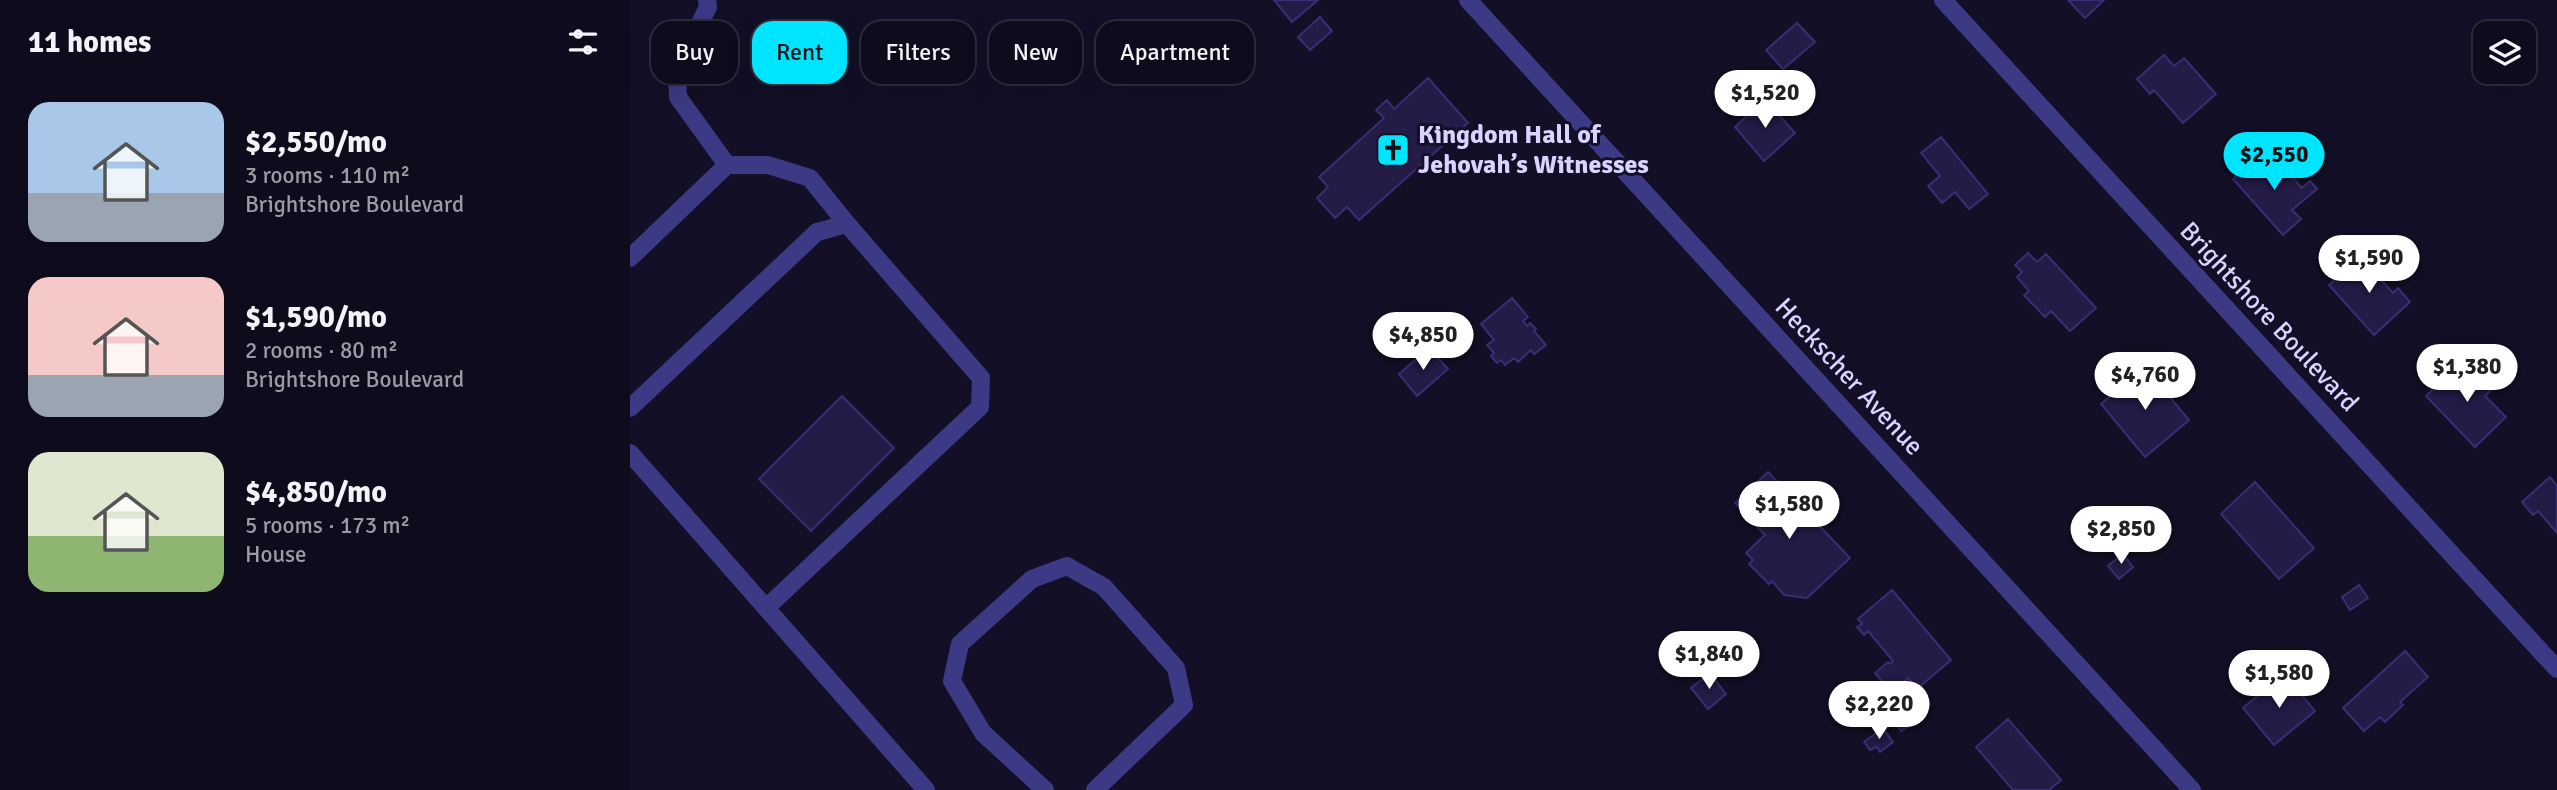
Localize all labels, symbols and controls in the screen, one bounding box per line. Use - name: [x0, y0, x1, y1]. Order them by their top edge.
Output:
- chip: Buy: [651, 21, 738, 84]
- chip: Rent: [752, 21, 847, 84]
- chip: Filters: [861, 21, 975, 84]
- chip: New: [989, 21, 1082, 84]
- chip: Apartment: [1096, 21, 1254, 84]
- map controls: [2473, 21, 2536, 84]
- button: layers: [2473, 21, 2536, 84]
- icon: filters: [564, 23, 602, 61]
- text: 11 homes: [28, 24, 151, 61]
- pin: $1,520: [1708, 71, 1822, 130]
- text: $1,520: [1731, 78, 1799, 107]
- place label: Kingdom Hall of Jehovah’s Witnesses: [1418, 119, 1649, 181]
- text: $2,550/mo: [245, 124, 387, 161]
- icon: home: [84, 130, 168, 214]
- church icon: Kingdom Hall of Jehovah’s Witnesses: [1374, 131, 1412, 169]
- pin: $2,550: [2217, 132, 2331, 192]
- text: $2,550: [2240, 140, 2308, 169]
- text: 3 rooms · 110 m²: [245, 161, 410, 190]
- text: Brightshore Boulevard: [245, 190, 464, 219]
- street label: Brightshore Boulevard: [2173, 215, 2365, 419]
- pin: $1,590: [2312, 236, 2426, 295]
- text: $1,590: [2335, 243, 2403, 272]
- street label: Heckscher Avenue: [1768, 292, 1930, 462]
- text: $1,590/mo: [245, 299, 387, 336]
- icon: home: [84, 305, 168, 389]
- pin: $4,850: [1366, 312, 1480, 372]
- text: $4,850: [1389, 320, 1457, 349]
- text: 2 rooms · 80 m²: [245, 336, 398, 365]
- pin: $1,380: [2410, 344, 2524, 404]
- pin: $4,760: [2088, 352, 2202, 412]
- text: $1,380: [2433, 352, 2501, 381]
- text: $4,760: [2111, 360, 2179, 389]
- text: Brightshore Boulevard: [245, 365, 464, 394]
- text: $4,850/mo: [245, 474, 387, 511]
- icon: home: [84, 480, 168, 564]
- pin: $1,580: [1732, 482, 1846, 541]
- text: $1,580: [1755, 489, 1823, 518]
- pin: $2,850: [2064, 506, 2178, 566]
- text: 5 rooms · 173 m²: [245, 511, 410, 540]
- text: $2,850: [2087, 514, 2155, 543]
- text: House: [245, 540, 307, 569]
- pin: $1,840: [1652, 632, 1766, 691]
- text: $1,840: [1675, 639, 1743, 668]
- pin: $1,580: [2222, 650, 2336, 710]
- text: $1,580: [2245, 658, 2313, 687]
- pin: $2,220: [1822, 682, 1936, 741]
- text: $2,220: [1845, 689, 1913, 718]

